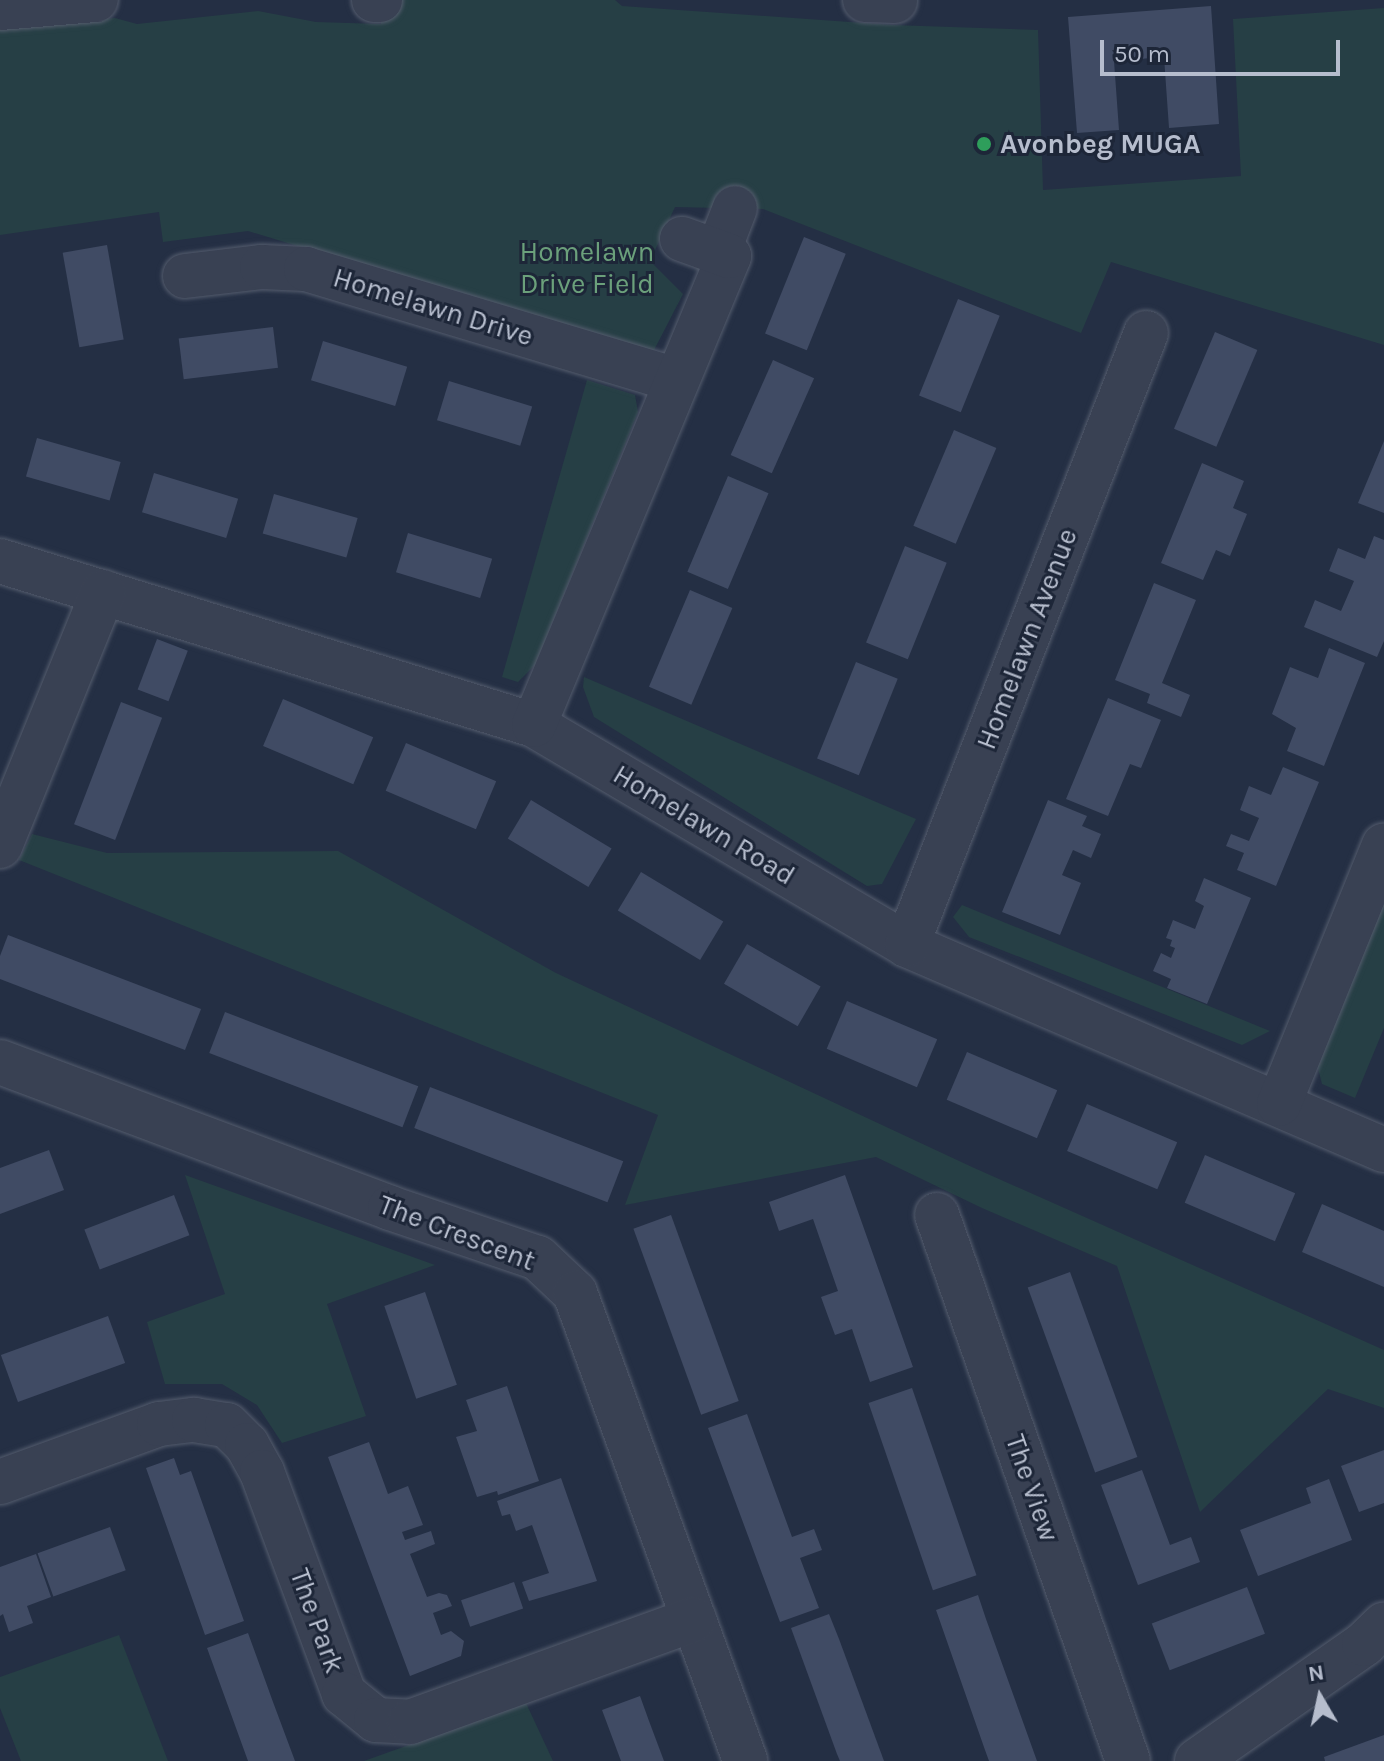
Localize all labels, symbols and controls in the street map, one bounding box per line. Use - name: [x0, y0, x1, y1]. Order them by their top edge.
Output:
- scale bar: [1104, 24, 1344, 74]
- text: 50 m: [1114, 40, 1170, 68]
- place label: Avonbeg MUGA: [1000, 127, 1200, 161]
- marker: Avonbeg MUGA: [975, 135, 993, 153]
- park label: Homelawn Drive Field: [519, 235, 655, 301]
- street label: Homelawn Drive: [329, 261, 537, 353]
- street label: Homelawn Avenue: [969, 524, 1085, 754]
- street label: Homelawn Road: [607, 758, 801, 892]
- street label: The Crescent: [374, 1188, 540, 1278]
- street label: The View: [998, 1430, 1066, 1546]
- street label: The Park: [283, 1564, 351, 1678]
- north arrow: [1280, 1657, 1360, 1737]
- text: N: [1306, 1659, 1326, 1687]

